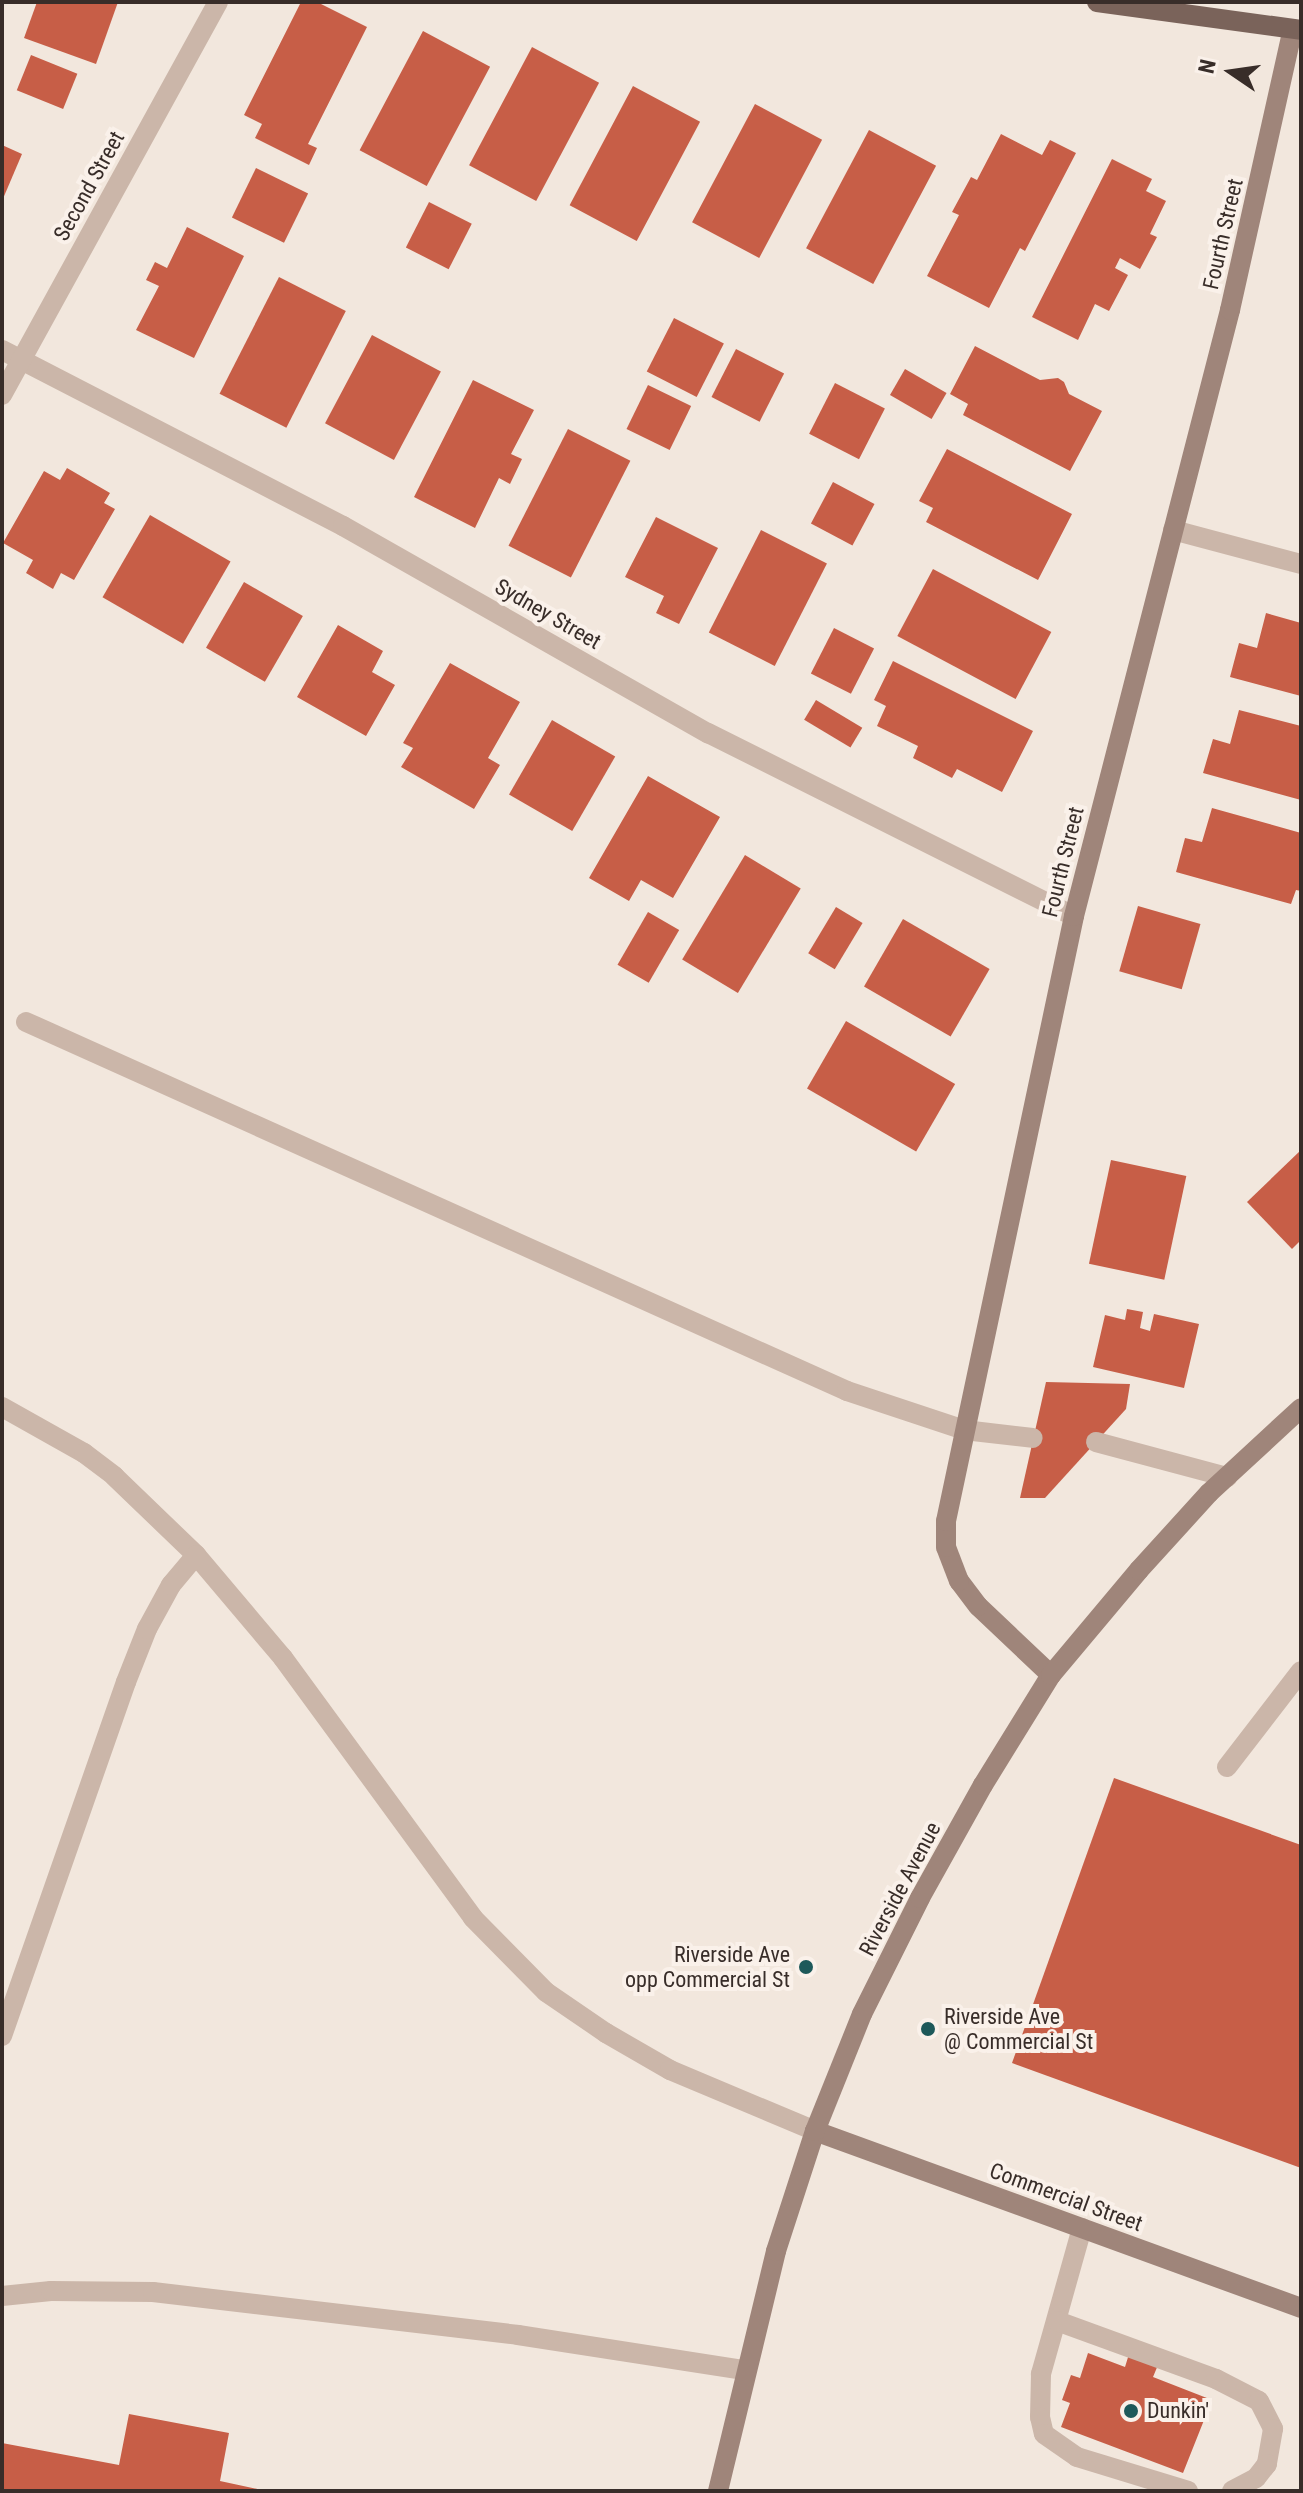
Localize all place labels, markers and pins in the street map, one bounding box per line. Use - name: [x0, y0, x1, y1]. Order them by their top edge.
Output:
- place label: Riverside Ave opp Commercial St: [625, 1941, 790, 1992]
- marker: Riverside Ave opp Commercial St: [797, 1958, 815, 1976]
- place label: Riverside Ave @ Commercial St: [944, 2003, 1093, 2054]
- marker: Riverside Ave @ Commercial St: [919, 2020, 937, 2038]
- place label: Dunkin': [1147, 2398, 1209, 2424]
- marker: Dunkin': [1122, 2402, 1140, 2420]

